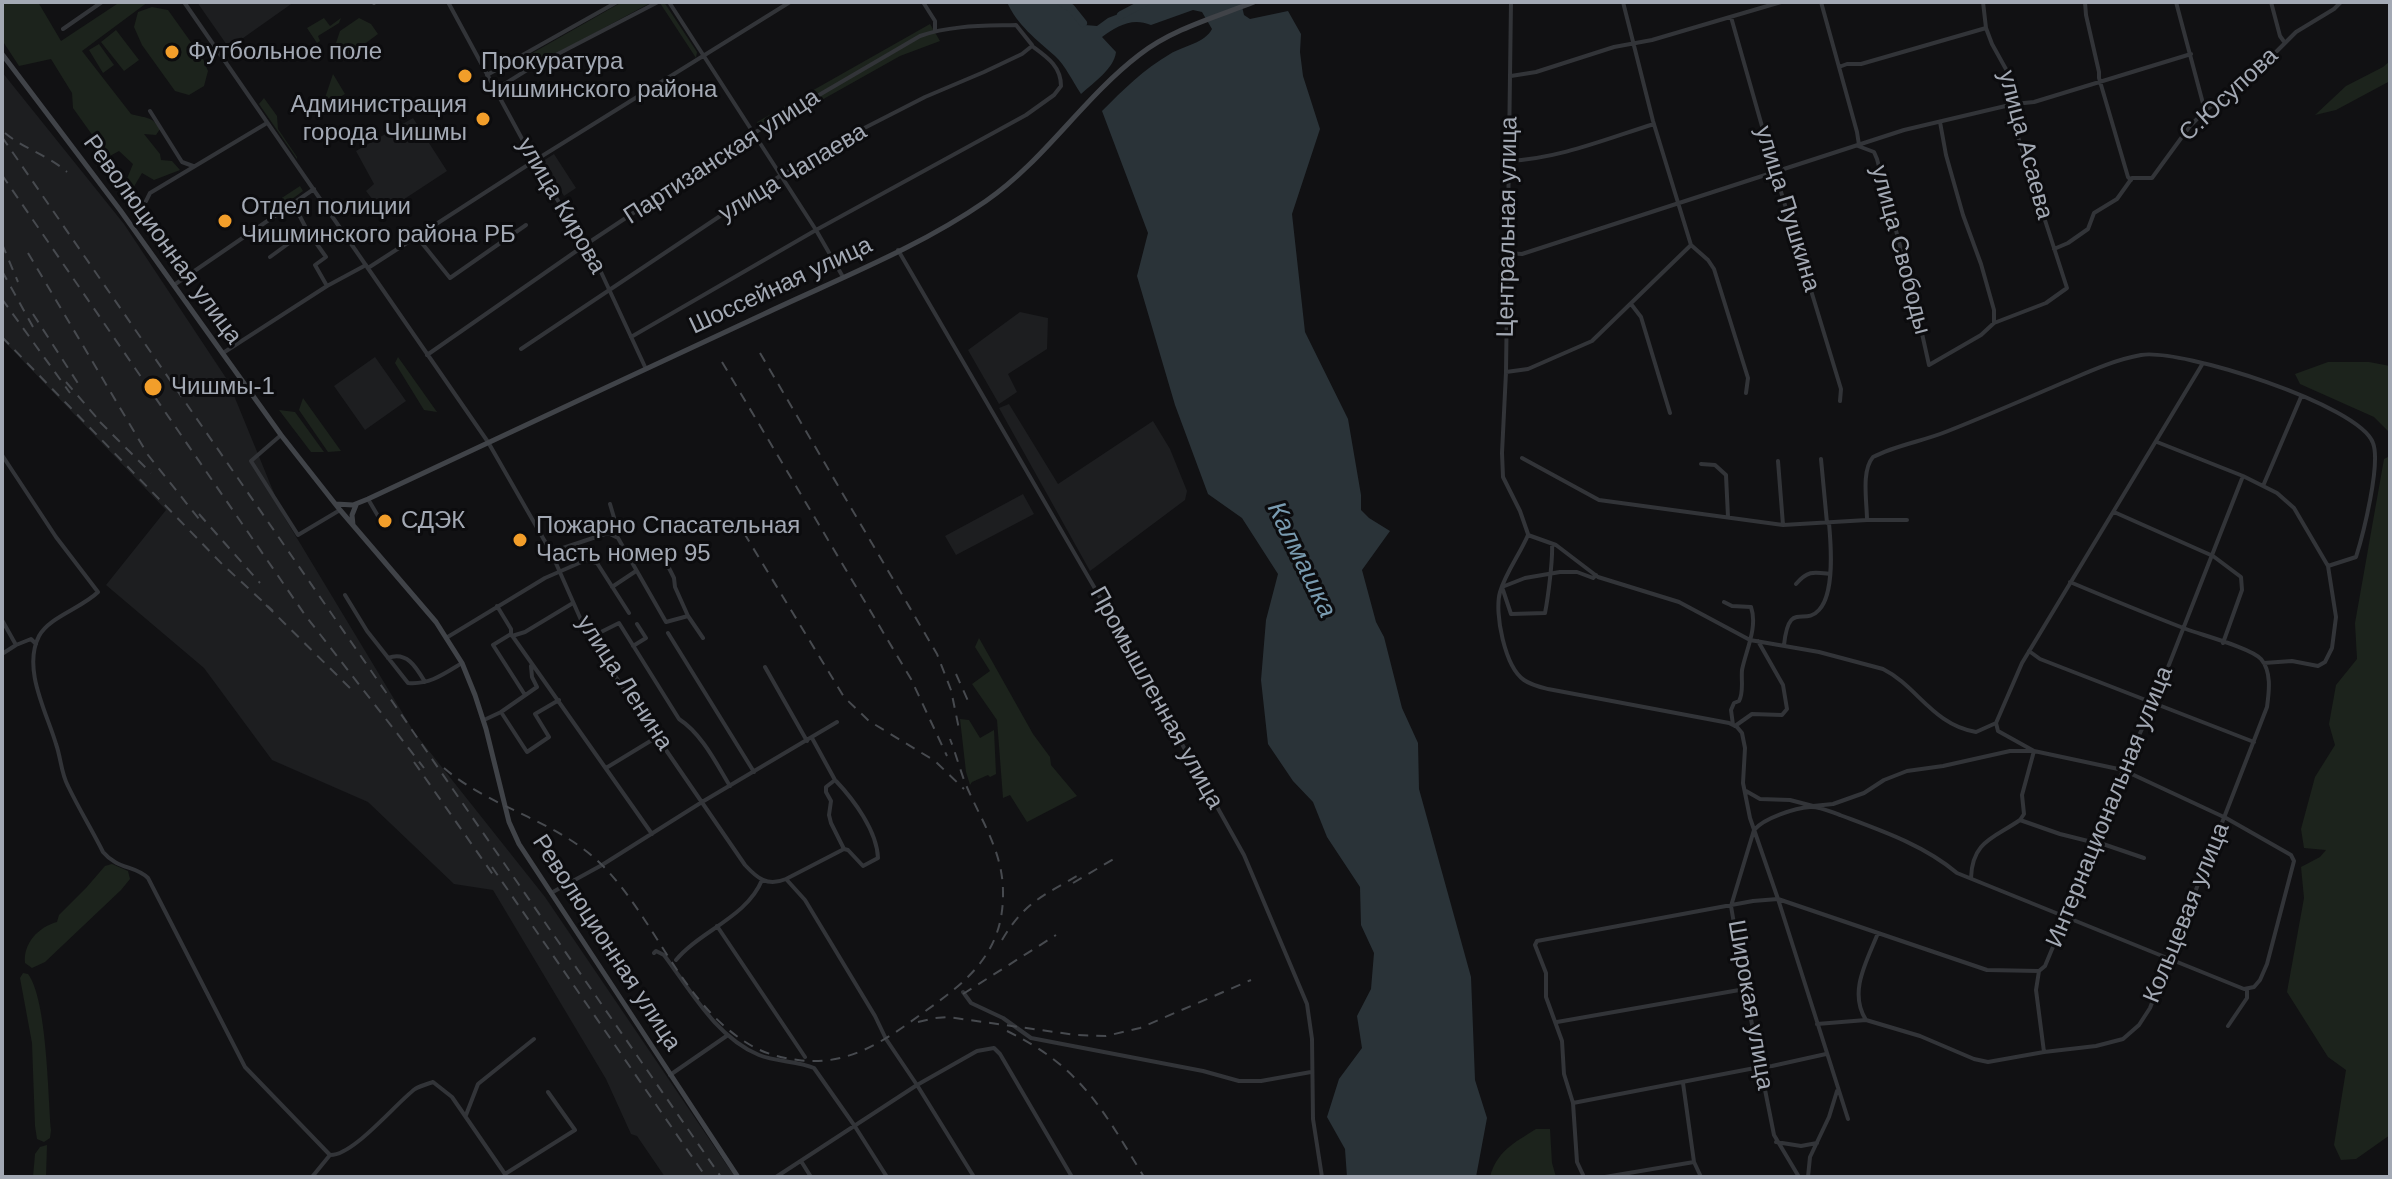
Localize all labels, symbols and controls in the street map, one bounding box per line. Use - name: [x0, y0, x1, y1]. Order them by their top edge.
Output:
- place label: Футбольное поле: [188, 38, 382, 66]
- street label: С.Юсупова: [2174, 42, 2284, 148]
- marker: Футбольное поле: [163, 43, 181, 61]
- place label: Прокуратура Чишминского района: [481, 48, 717, 104]
- marker: Прокуратура Чишминского района: [456, 67, 474, 85]
- street label: улица Асаева: [1991, 67, 2059, 223]
- street label: Партизанская улица: [619, 83, 825, 231]
- place label: Администрация города Чишмы: [291, 91, 467, 147]
- marker: Администрация города Чишмы: [474, 110, 492, 128]
- street label: Центральная улица: [1492, 116, 1524, 338]
- street label: улица Чапаева: [714, 118, 872, 228]
- street label: улица Пушкина: [1748, 123, 1826, 295]
- street label: Революционная улица: [76, 130, 248, 350]
- street label: улица Кирова: [510, 133, 612, 279]
- street label: улица Свободы: [1864, 162, 1936, 338]
- place label: Отдел полиции Чишминского района РБ: [241, 193, 516, 249]
- marker: Отдел полиции Чишминского района РБ: [216, 212, 234, 230]
- street label: Шоссейная улица: [685, 231, 877, 341]
- place label: Чишмы-1: [171, 373, 275, 401]
- marker: Чишмы-1: [142, 376, 164, 398]
- water label: Калмашка: [1260, 497, 1342, 623]
- place label: СДЭК: [401, 507, 465, 535]
- marker: СДЭК: [376, 512, 394, 530]
- place label: Пожарно Спасательная Часть номер 95: [536, 512, 800, 568]
- marker: Пожарно Спасательная Часть номер 95: [511, 531, 529, 549]
- street label: Промышленная улица: [1083, 582, 1229, 814]
- street label: улица Ленина: [570, 610, 678, 756]
- street label: Интернациональная улица: [2040, 662, 2180, 952]
- street label: Кольцевая улица: [2138, 819, 2236, 1007]
- street label: Революционная улица: [525, 830, 687, 1056]
- street label: Широкая улица: [1721, 918, 1779, 1092]

